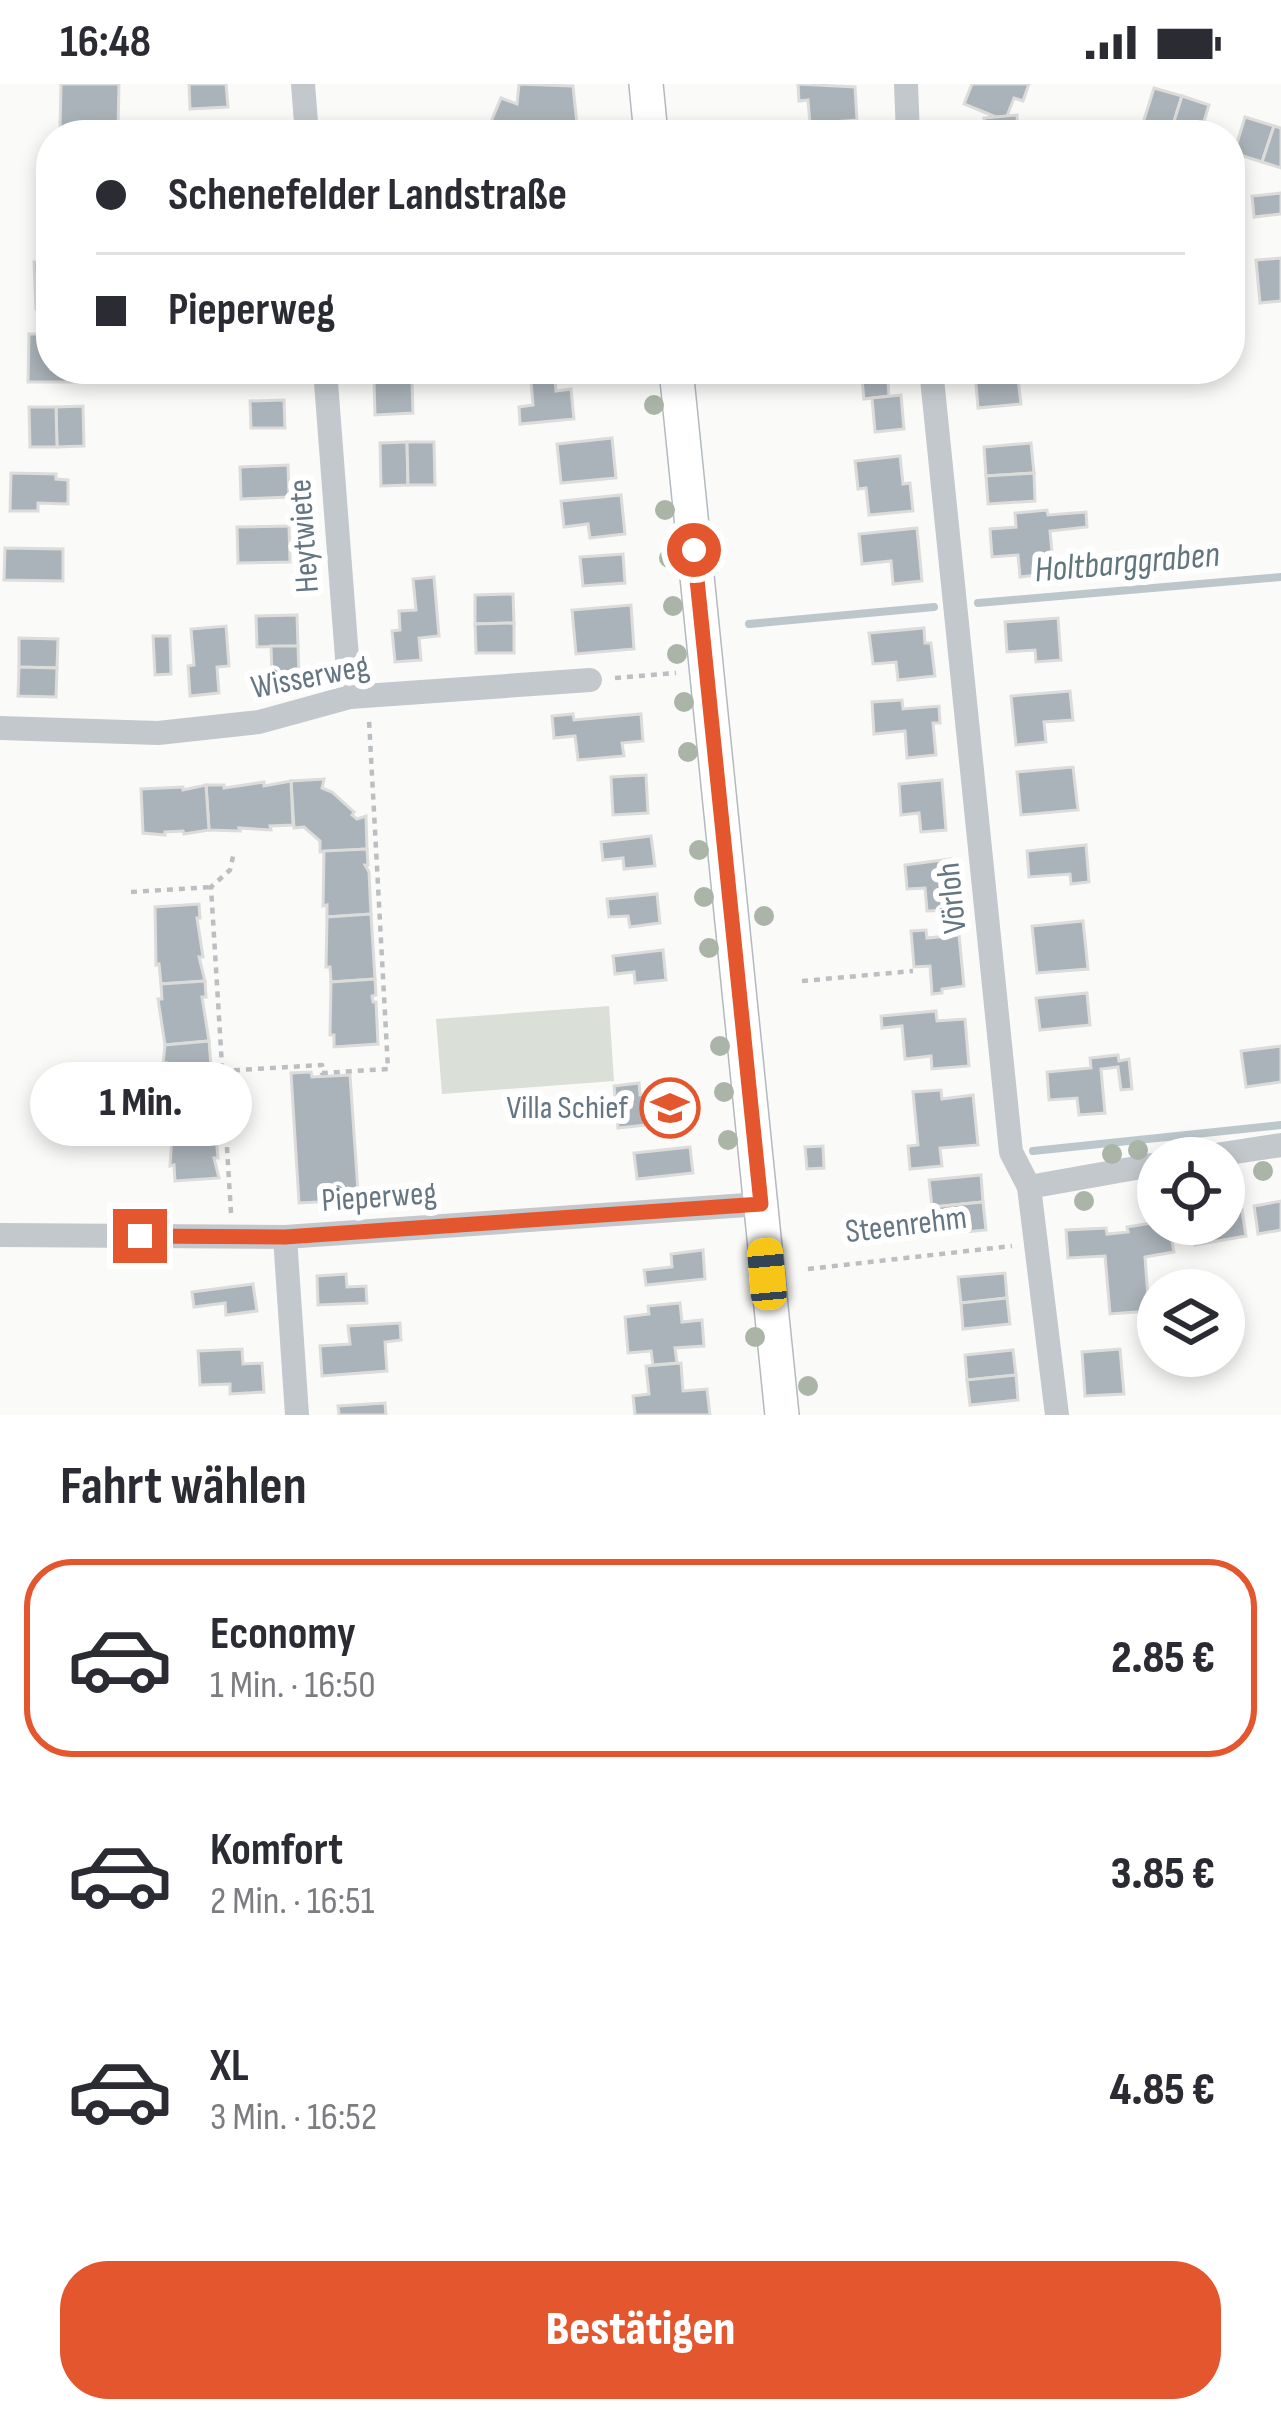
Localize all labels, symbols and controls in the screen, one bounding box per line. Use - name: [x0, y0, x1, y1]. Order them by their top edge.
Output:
- text: 16:48: [60, 15, 151, 70]
- text: Schenefelder Landstraße: [168, 168, 567, 223]
- text: Pieperweg: [168, 283, 335, 338]
- street label: Heytwiete: [280, 478, 328, 594]
- route start: [667, 523, 721, 577]
- water label: Holtbarggraben: [1033, 533, 1221, 593]
- street label: Wisserweg: [248, 646, 372, 708]
- street label: Vörloh: [928, 861, 976, 935]
- callout: 1 Min.: [29, 1062, 251, 1146]
- school or university icon: Villa Schief: [639, 1077, 701, 1139]
- text: 1 Min.: [100, 1080, 182, 1127]
- place label: Villa Schief: [506, 1088, 628, 1128]
- map controls: [1137, 1137, 1245, 1377]
- button: locate: [1137, 1137, 1245, 1245]
- street label: Pieperweg: [320, 1173, 438, 1221]
- street label: Steenrehm: [843, 1198, 969, 1252]
- route end: [113, 1209, 167, 1263]
- car: [746, 1237, 788, 1311]
- button: layers: [1137, 1269, 1245, 1377]
- text: Fahrt wählen: [60, 1454, 307, 1519]
- icon: car: [66, 1604, 174, 1712]
- text: Economy: [210, 1607, 356, 1662]
- text: 2.85 €: [1111, 1631, 1215, 1686]
- text: 1 Min. · 16:50: [210, 1662, 376, 1709]
- icon: car: [66, 1820, 174, 1928]
- text: Komfort: [210, 1823, 343, 1878]
- text: 3.85 €: [1111, 1847, 1215, 1902]
- text: 2 Min. · 16:51: [210, 1878, 374, 1925]
- icon: car: [66, 2036, 174, 2144]
- text: XL: [210, 2039, 249, 2094]
- text: 4.85 €: [1110, 2063, 1215, 2118]
- text: 3 Min. · 16:52: [210, 2094, 377, 2141]
- button: Bestätigen: [60, 2261, 1221, 2399]

